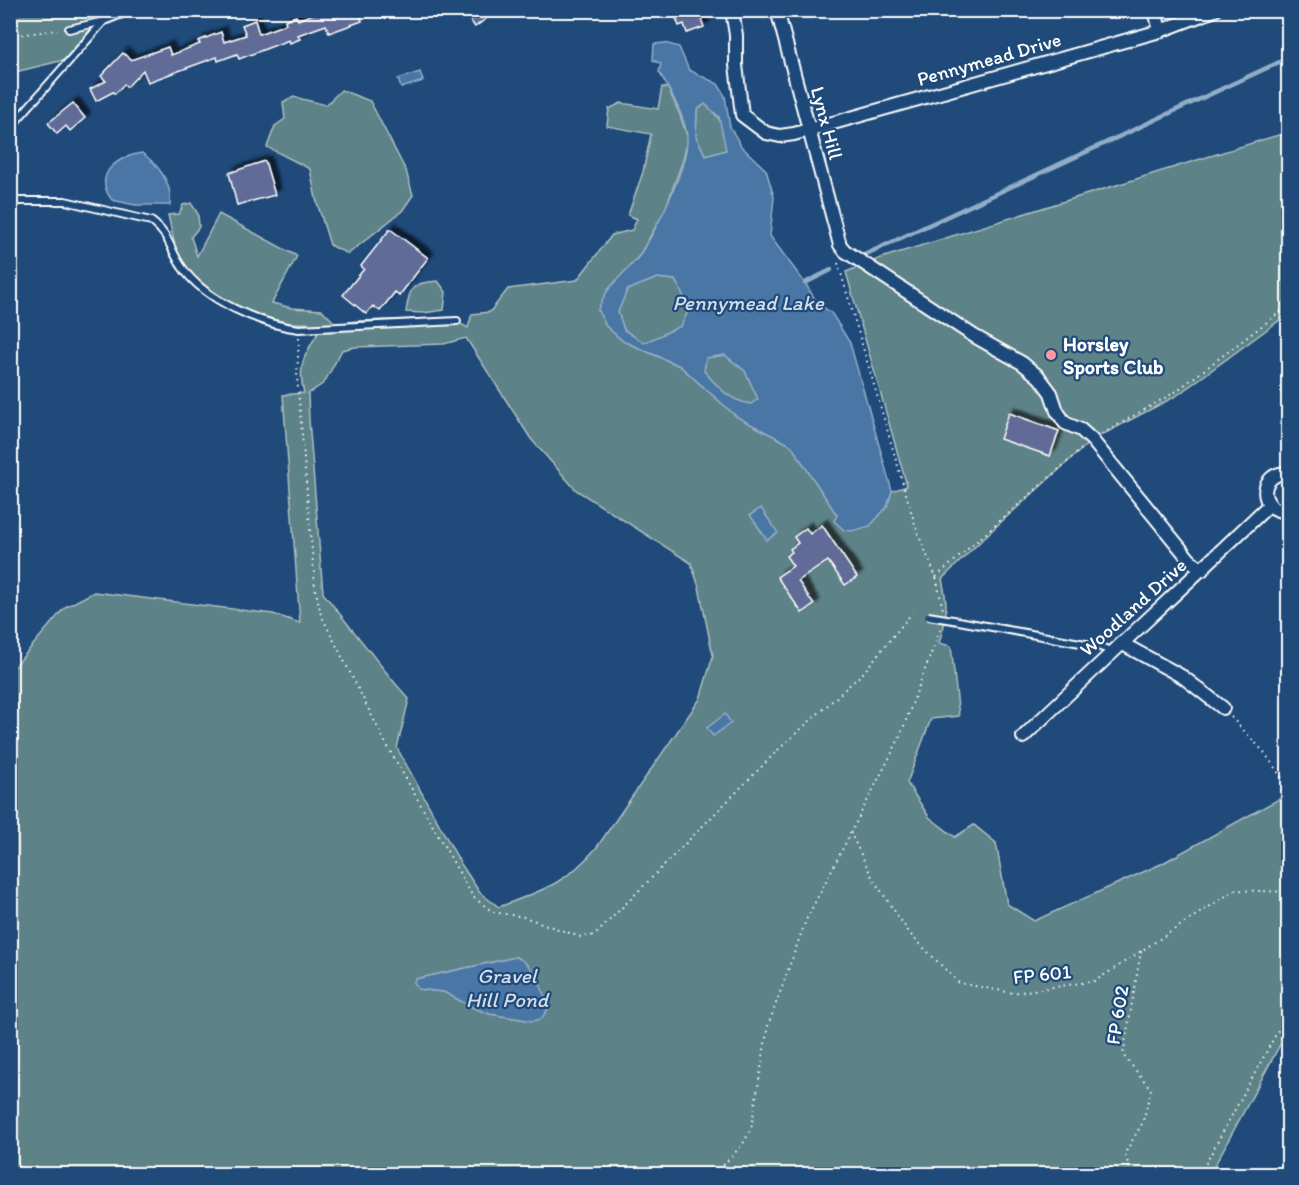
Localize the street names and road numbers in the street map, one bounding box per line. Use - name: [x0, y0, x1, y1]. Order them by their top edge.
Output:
- street label: Pennymead Drive: [914, 27, 1064, 91]
- street label: Lynx Hill: [806, 84, 848, 162]
- street label: Woodland Drive: [1075, 553, 1191, 661]
- street label: FP 601: [1012, 959, 1072, 989]
- street label: FP 602: [1100, 983, 1134, 1046]

